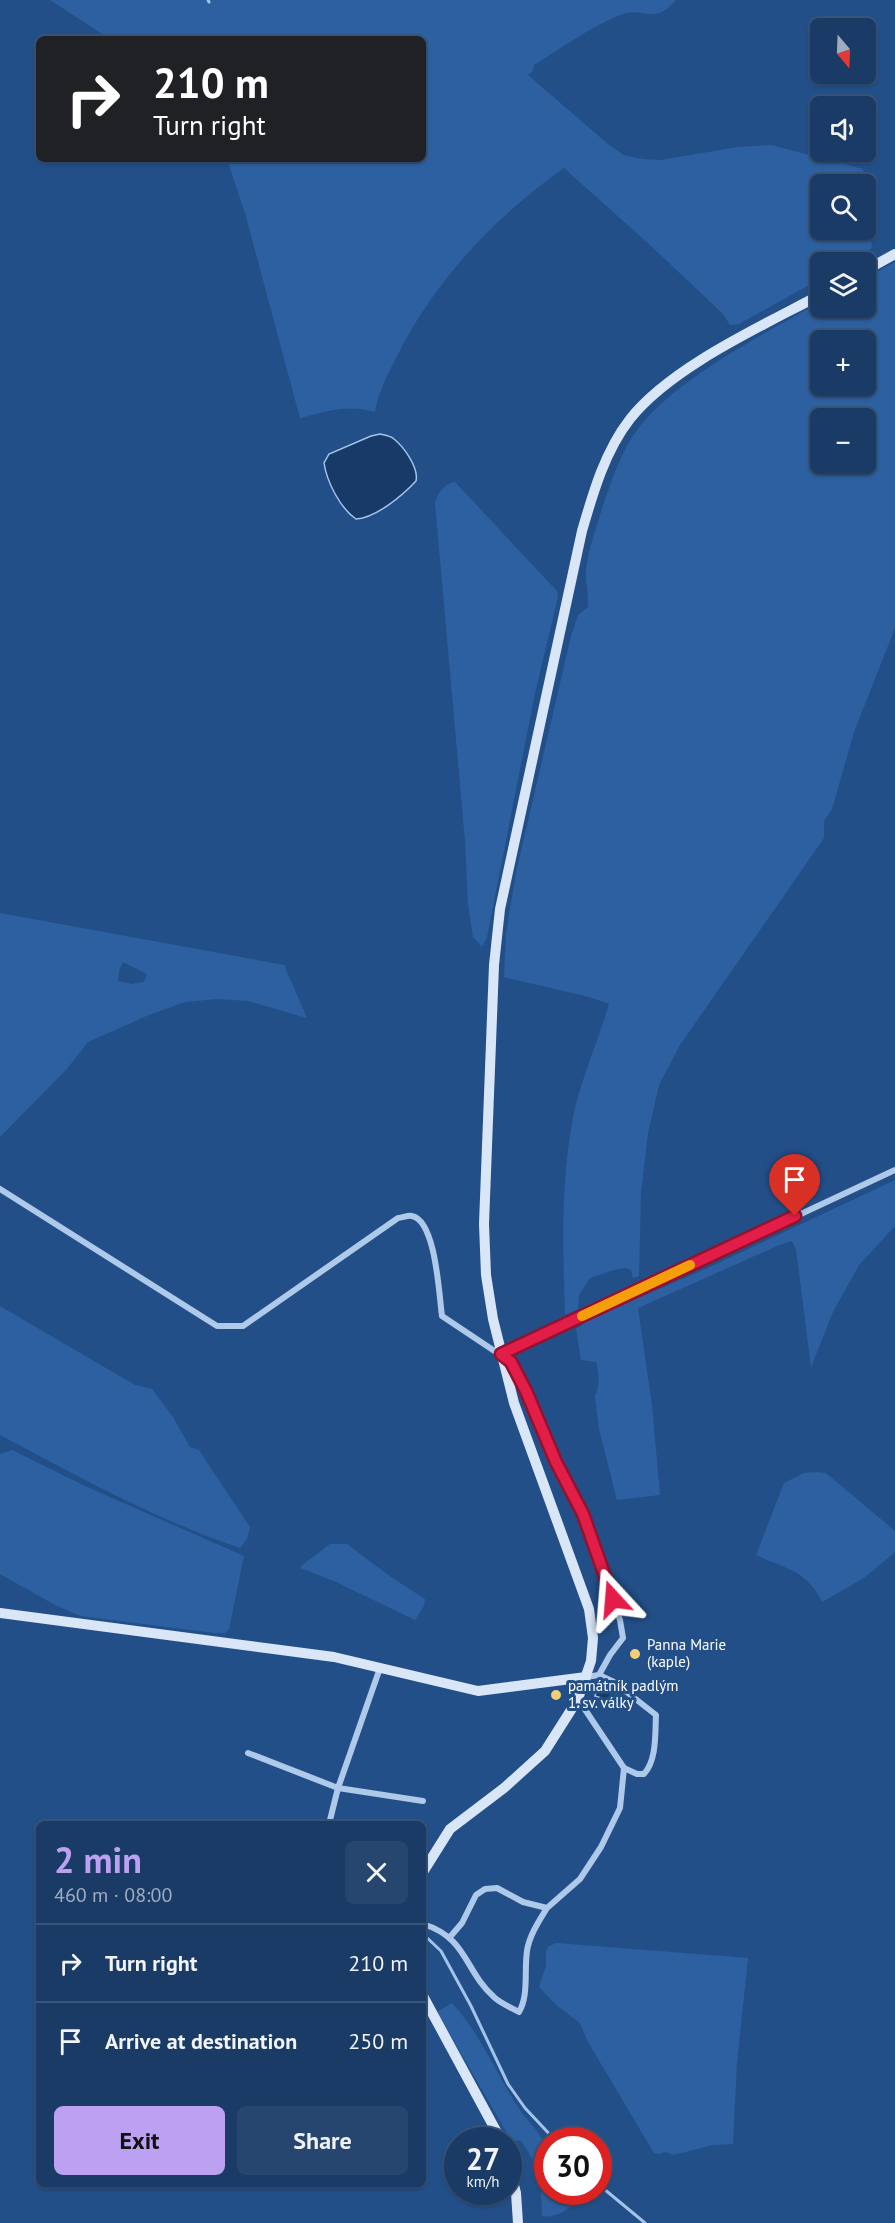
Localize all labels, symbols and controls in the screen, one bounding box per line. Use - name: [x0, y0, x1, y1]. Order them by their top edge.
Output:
- north arrow: [810, 18, 876, 84]
- map controls: [810, 18, 876, 474]
- text: 210 m: [153, 55, 269, 110]
- icon: right: [54, 60, 132, 138]
- button: sound: [810, 96, 876, 162]
- text: Turn right: [153, 108, 266, 142]
- button: search: [810, 174, 876, 240]
- button: layers: [810, 252, 876, 318]
- button: +: [810, 330, 876, 396]
- button: −: [810, 408, 876, 474]
- pin: [769, 1154, 820, 1216]
- icon: arrive: [778, 1163, 811, 1196]
- position arrow: [581, 1567, 645, 1631]
- place label: Panna Marie (kaple): [647, 1635, 726, 1671]
- marker: Panna Marie (kaple): [628, 1647, 642, 1661]
- place label: památník padlým 1. sv. války: [568, 1676, 678, 1712]
- marker: památník padlým 1. sv. války: [549, 1688, 563, 1702]
- text: 2 min: [54, 1836, 142, 1883]
- button: close: [345, 1841, 408, 1904]
- text: 460 m · 08:00: [54, 1882, 172, 1908]
- icon: right: [54, 1947, 87, 1980]
- text: Turn right: [105, 1949, 197, 1977]
- text: 210 m: [348, 1949, 408, 1977]
- icon: arrive: [54, 2025, 87, 2058]
- text: Arrive at destination: [105, 2027, 297, 2055]
- text: 250 m: [348, 2027, 408, 2055]
- button: Exit: [54, 2106, 225, 2175]
- button: Share: [237, 2106, 408, 2175]
- speed limit sign: 30: [534, 2127, 612, 2205]
- text: 27: [466, 2139, 500, 2178]
- text: km/h: [467, 2172, 499, 2191]

